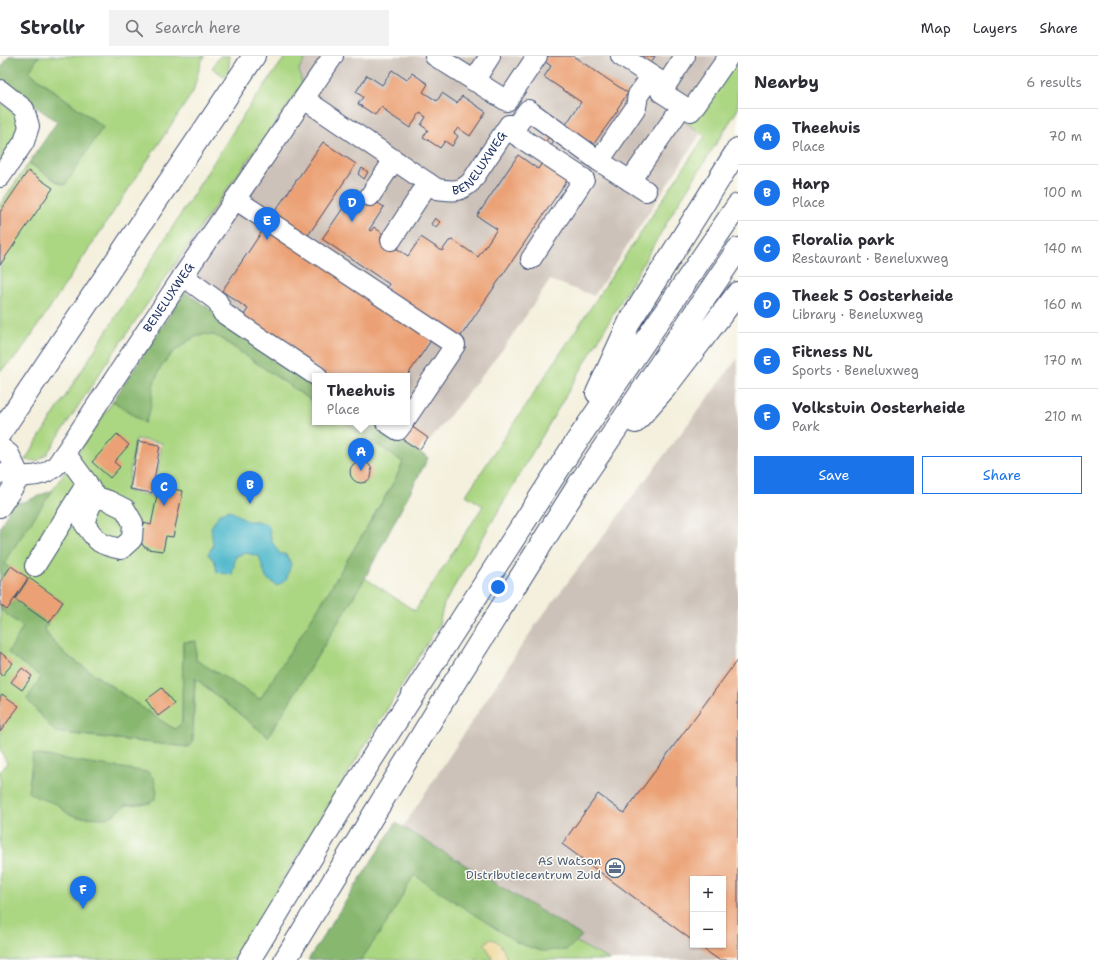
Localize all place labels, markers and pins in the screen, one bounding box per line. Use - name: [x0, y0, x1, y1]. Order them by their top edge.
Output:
- pin: D: [339, 189, 365, 222]
- pin: E: [254, 207, 280, 240]
- pin: A: [348, 438, 374, 471]
- pin: B: [237, 471, 263, 504]
- pin: C: [151, 473, 177, 506]
- place label: AS Watson Distributiecentrum Zuid: [466, 853, 601, 883]
- office icon: AS Watson Distributiecentrum Zuid: [604, 857, 626, 879]
- pin: F: [70, 876, 96, 909]

